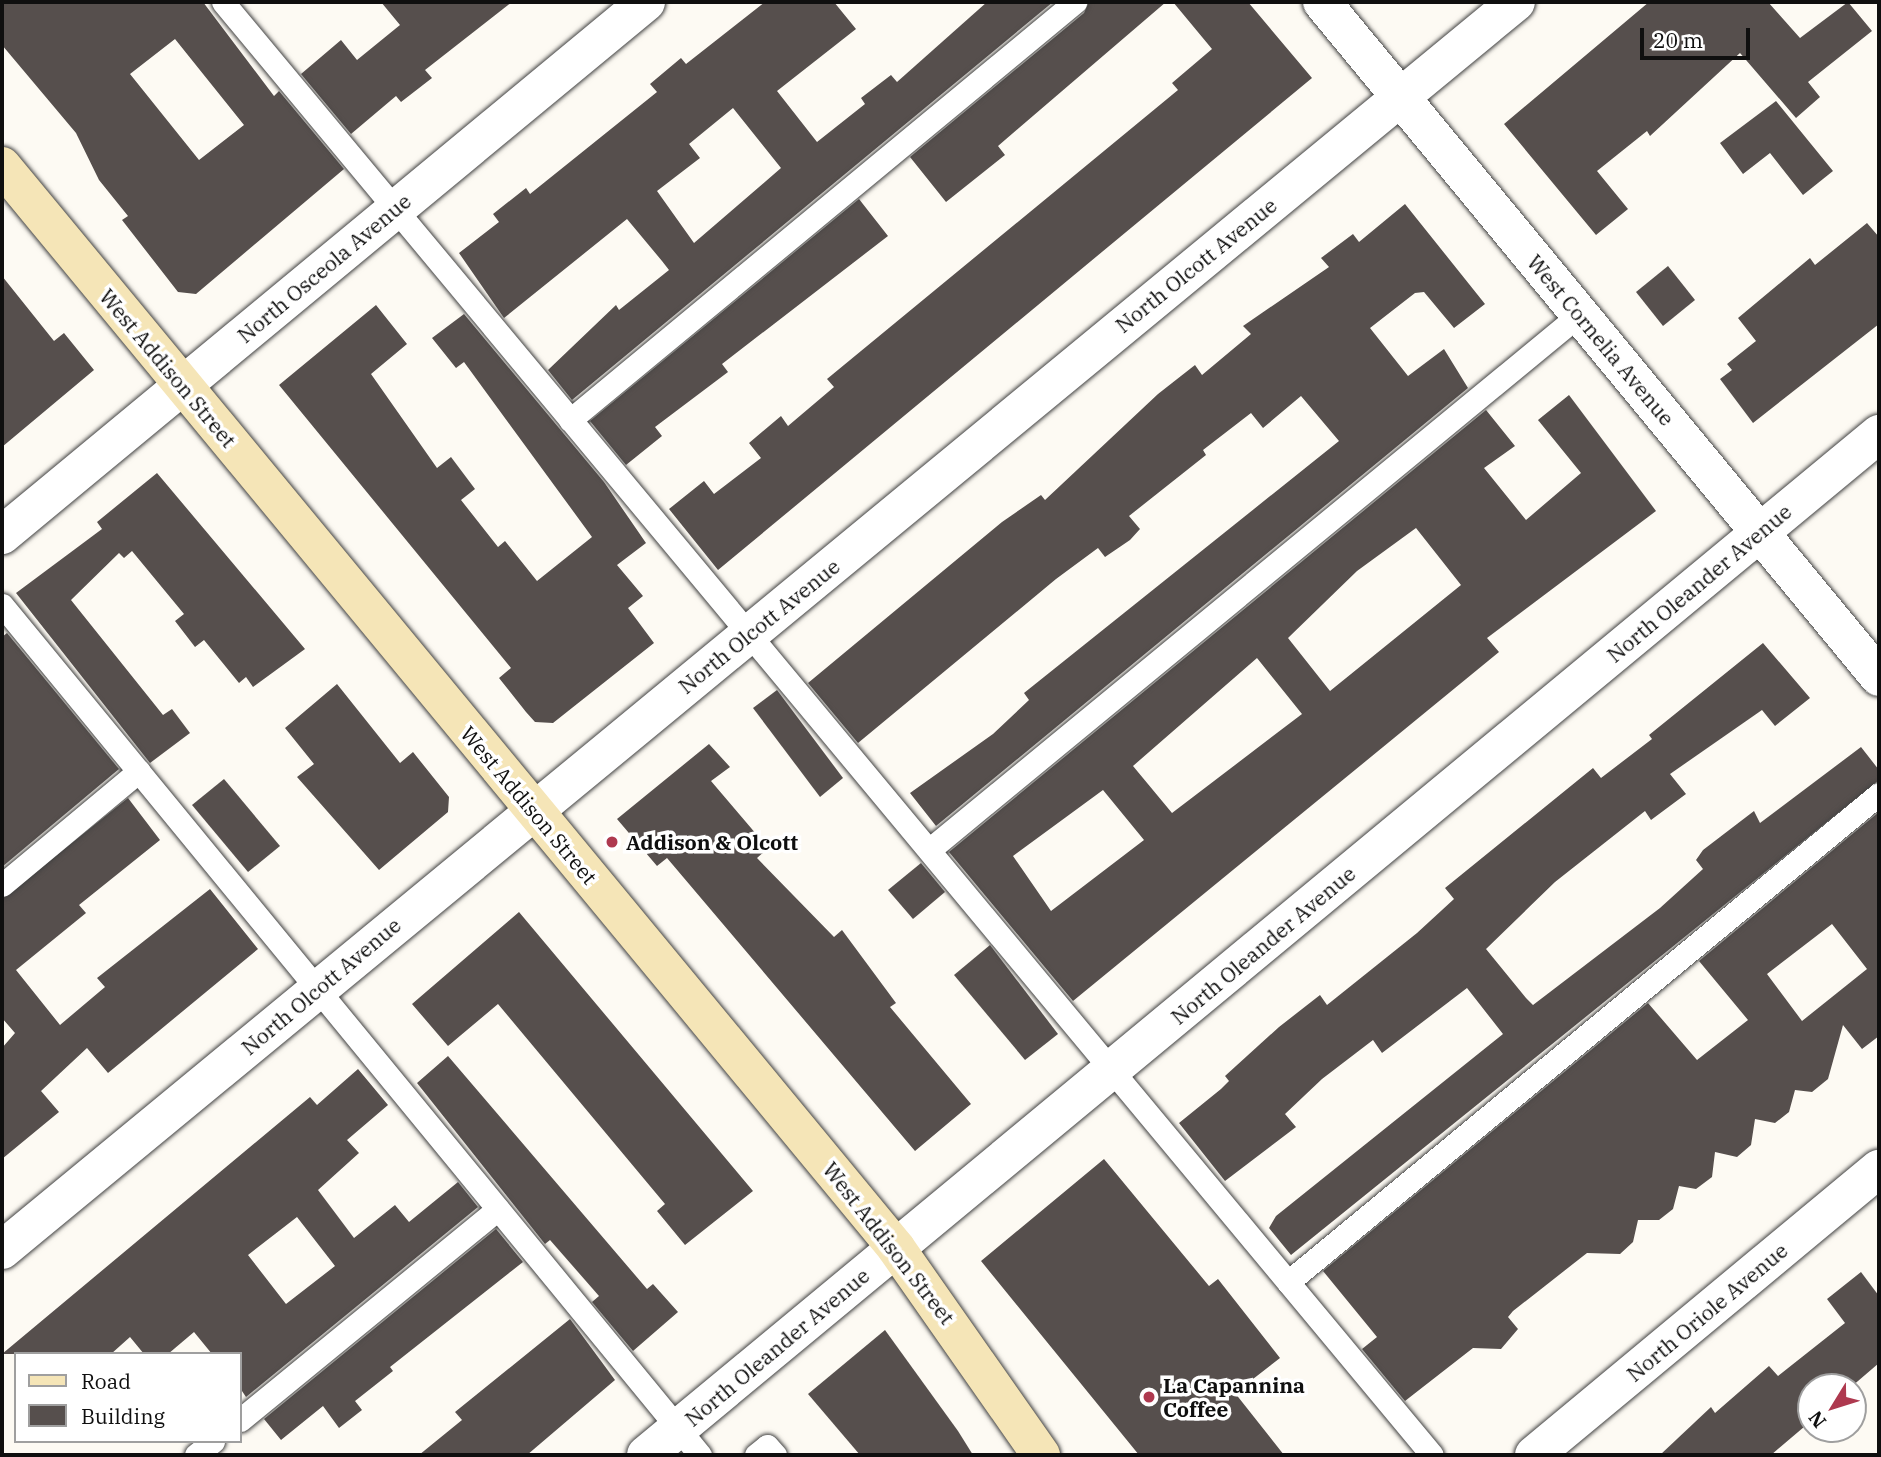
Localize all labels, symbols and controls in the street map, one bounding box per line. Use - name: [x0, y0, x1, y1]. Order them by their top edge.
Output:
- scale bar: [1643, 14, 1753, 58]
- text: 20 m: [1653, 26, 1703, 54]
- street label: North Osceola Avenue: [232, 188, 416, 348]
- street label: North Olcott Avenue: [1110, 192, 1282, 338]
- street label: West Cornelia Avenue: [1522, 249, 1680, 431]
- street label: West Addison Street: [94, 284, 242, 452]
- street label: North Oleander Avenue: [1602, 499, 1796, 667]
- street label: North Olcott Avenue: [673, 553, 845, 699]
- street label: West Addison Street: [455, 721, 603, 889]
- place label: Addison & Olcott: [626, 829, 798, 855]
- marker: Addison & Olcott: [604, 834, 620, 850]
- street label: North Oleander Avenue: [1166, 861, 1360, 1029]
- street label: North Olcott Avenue: [236, 912, 406, 1060]
- street label: West Addison Street: [818, 1157, 960, 1329]
- street label: North Oriole Avenue: [1622, 1237, 1792, 1387]
- street label: North Oleander Avenue: [680, 1263, 874, 1431]
- legend: [14, 1352, 242, 1443]
- text: Road: [81, 1367, 131, 1395]
- place label: La Capannina Coffee: [1163, 1372, 1305, 1422]
- north arrow: [1797, 1373, 1867, 1443]
- marker: La Capannina Coffee: [1141, 1389, 1157, 1405]
- text: Building: [81, 1402, 165, 1430]
- text: N: [1803, 1406, 1831, 1433]

